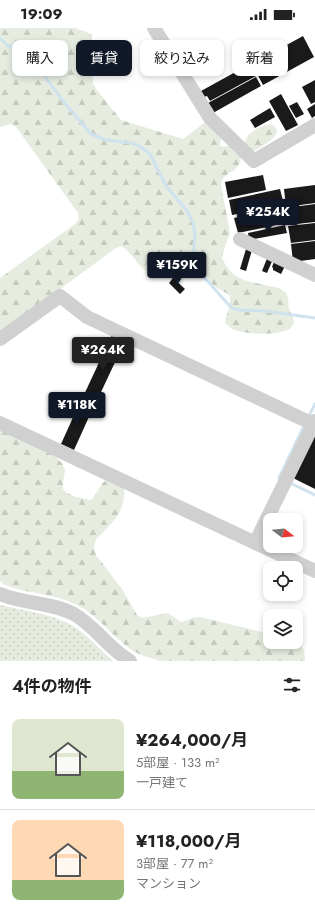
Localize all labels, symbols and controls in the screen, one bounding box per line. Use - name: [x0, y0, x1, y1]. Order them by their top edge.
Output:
- text: 19:09: [20, 3, 62, 25]
- chip: 購入: [12, 40, 68, 76]
- chip: 賃貸: [76, 40, 132, 76]
- chip: 絞り込み: [140, 40, 224, 76]
- chip: 新着: [232, 40, 288, 76]
- pin: ¥254K: [240, 199, 296, 233]
- text: ¥254K: [246, 202, 290, 221]
- pin: ¥159K: [149, 252, 205, 286]
- text: ¥159K: [156, 255, 198, 274]
- pin: ¥264K: [75, 337, 131, 371]
- text: ¥264K: [81, 340, 125, 359]
- pin: ¥118K: [49, 392, 105, 426]
- text: ¥118K: [57, 395, 97, 414]
- north arrow: [263, 513, 303, 553]
- map controls: [263, 513, 303, 649]
- button: locate: [263, 561, 303, 601]
- button: layers: [263, 609, 303, 649]
- text: 4件の物件: [12, 674, 92, 698]
- icon: filters: [281, 674, 303, 696]
- text: ¥264,000/月: [136, 728, 248, 752]
- icon: home: [44, 735, 92, 783]
- text: 5部屋 · 133 m²: [136, 753, 220, 772]
- text: 一戸建て: [136, 773, 188, 792]
- text: ¥118,000/月: [136, 829, 242, 853]
- icon: home: [44, 836, 92, 884]
- text: 3部屋 · 77 m²: [136, 854, 213, 873]
- text: マンション: [136, 874, 201, 893]

